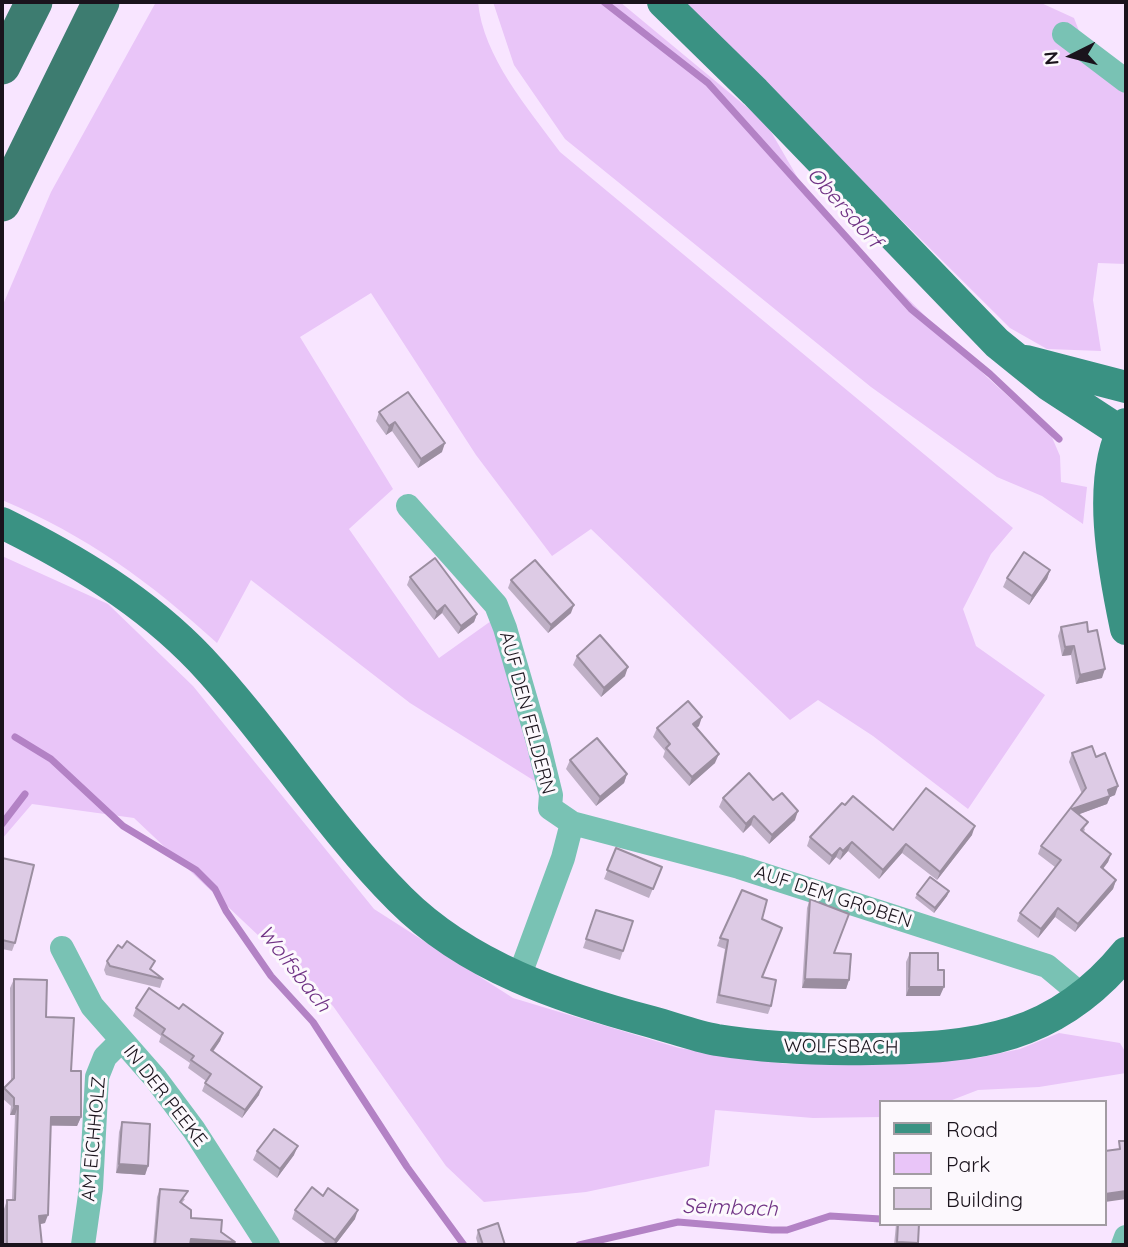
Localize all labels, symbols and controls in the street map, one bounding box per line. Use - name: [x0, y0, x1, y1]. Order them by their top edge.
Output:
- north arrow: [1037, 21, 1107, 91]
- text: N: [1038, 50, 1064, 66]
- water label: Obersdorf: [801, 163, 887, 253]
- street label: AUF DEN FELDERN: [494, 629, 560, 797]
- street label: AUF DEM GROBEN: [751, 861, 915, 933]
- water label: Wolfsbach: [252, 921, 336, 1017]
- street label: WOLFSBACH: [783, 1035, 899, 1059]
- street label: IN DER PEEKE: [118, 1041, 212, 1151]
- street label: AM EICHHOLZ: [77, 1076, 111, 1202]
- legend: [880, 1100, 1107, 1226]
- text: Road: [946, 1116, 998, 1142]
- text: Park: [946, 1151, 990, 1177]
- text: Building: [946, 1186, 1023, 1212]
- water label: Seimbach: [682, 1194, 778, 1222]

